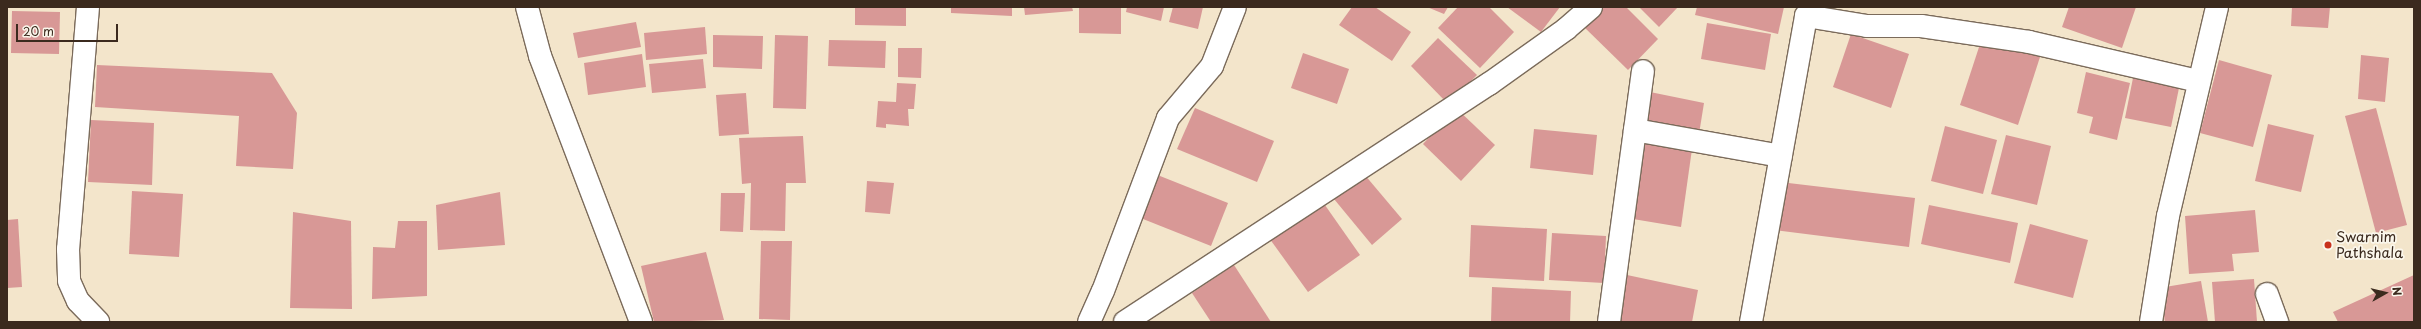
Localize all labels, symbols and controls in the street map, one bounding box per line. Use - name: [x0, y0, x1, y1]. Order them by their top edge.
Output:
- scale bar: [18, 16, 120, 42]
- text: 20 m: [23, 22, 54, 40]
- place label: Swarnim Pathshala: [2336, 229, 2403, 262]
- marker: Swarnim Pathshala: [2323, 240, 2333, 250]
- north arrow: [2365, 273, 2405, 313]
- text: N: [2388, 286, 2406, 297]

